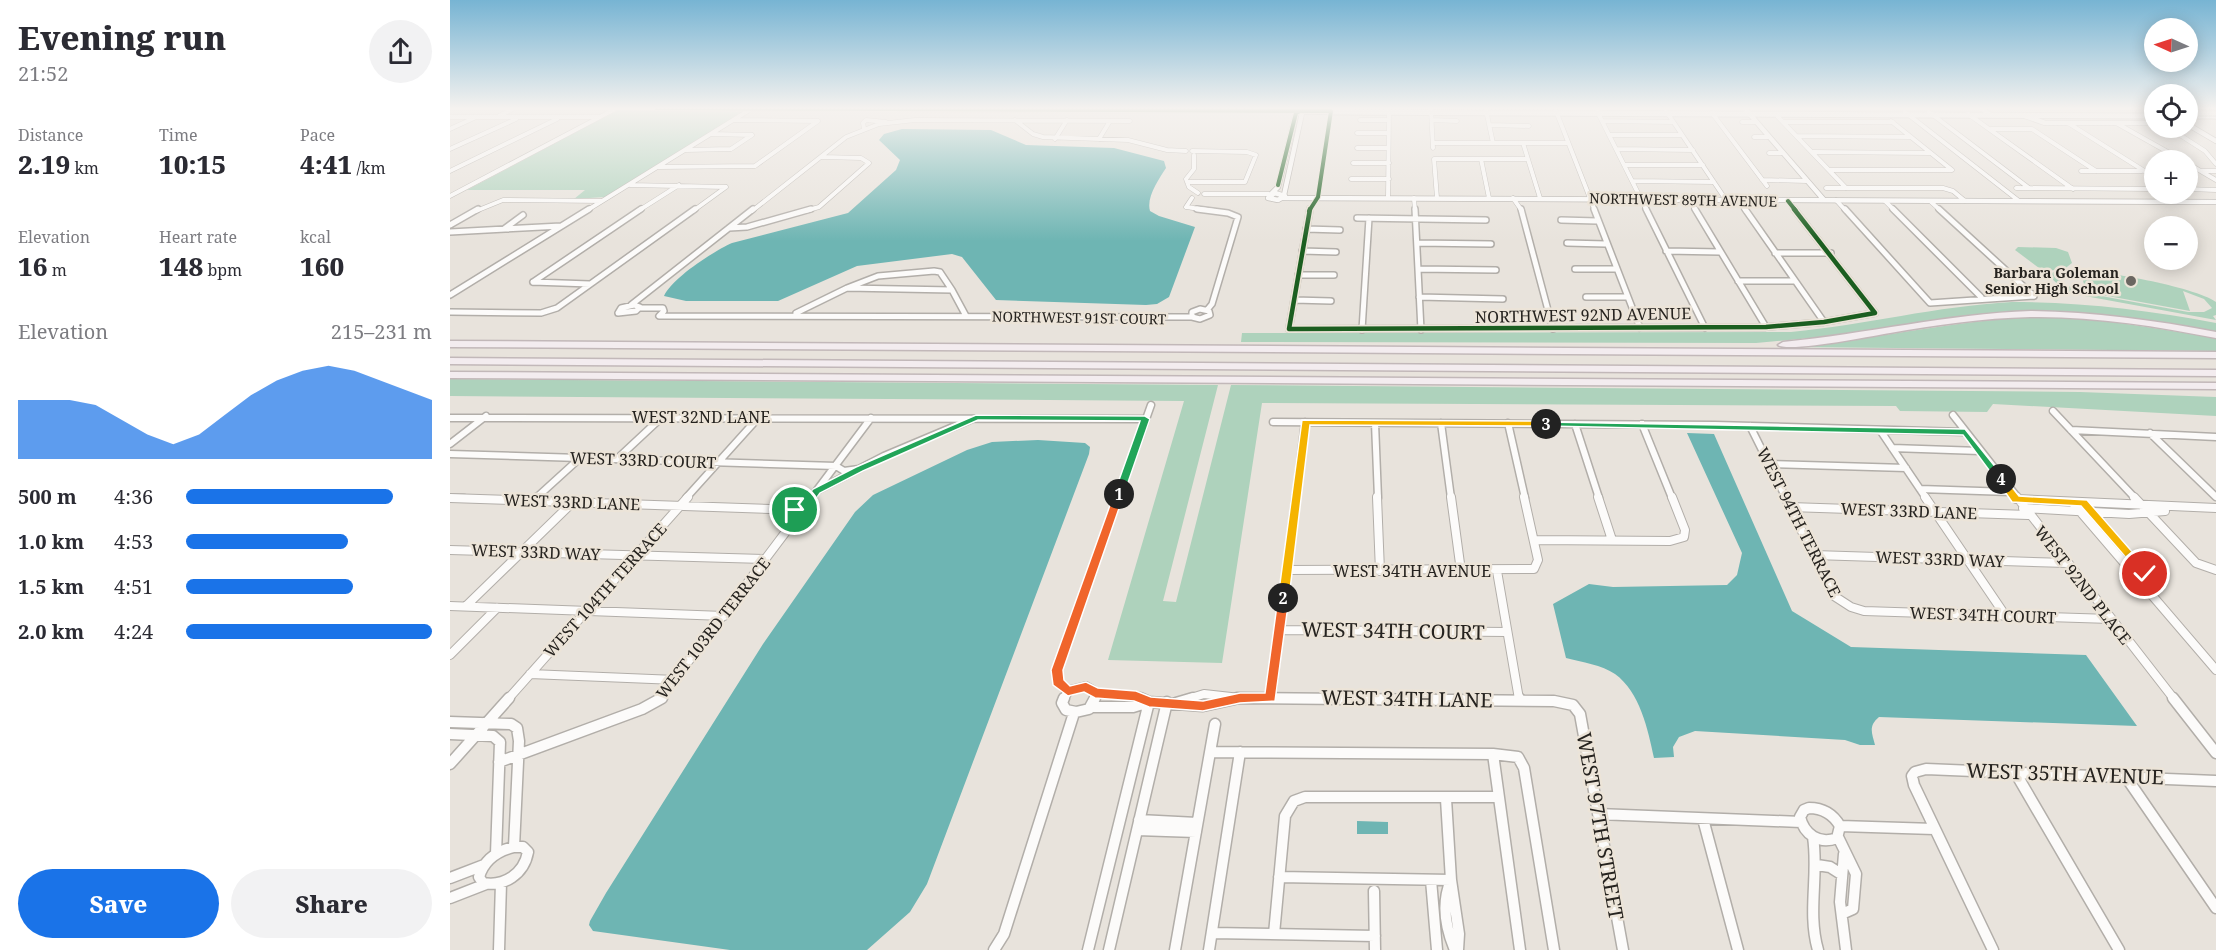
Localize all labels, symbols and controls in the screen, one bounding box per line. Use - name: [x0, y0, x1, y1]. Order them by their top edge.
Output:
- text: Evening run: [18, 15, 226, 60]
- north arrow: [2144, 18, 2198, 72]
- map controls: [2144, 18, 2198, 270]
- button: share: [369, 20, 432, 83]
- text: 21:52: [18, 60, 68, 87]
- button: locate: [2144, 84, 2198, 138]
- text: Distance: [18, 124, 83, 146]
- text: Time: [159, 124, 198, 146]
- text: Pace: [300, 124, 335, 146]
- text: 2.19: [18, 146, 70, 182]
- text: 10:15: [159, 146, 226, 182]
- text: 4:41: [300, 146, 352, 182]
- button: +: [2144, 150, 2198, 204]
- text: km: [70, 157, 99, 179]
- text: /km: [352, 157, 386, 179]
- street label: NORTHWEST 89TH AVENUE: [1589, 188, 1777, 211]
- button: −: [2144, 216, 2198, 270]
- text: Elevation: [18, 226, 90, 248]
- text: Heart rate: [159, 226, 237, 248]
- text: kcal: [300, 226, 331, 248]
- text: 16: [18, 248, 47, 284]
- text: 148: [159, 248, 203, 284]
- text: 160: [300, 248, 344, 284]
- text: m: [47, 259, 67, 281]
- text: bpm: [203, 259, 242, 281]
- place label: Barbara Goleman Senior High School: [1985, 263, 2119, 298]
- marker: Barbara Goleman Senior High School: [2124, 274, 2138, 288]
- street label: NORTHWEST 92ND AVENUE: [1475, 302, 1691, 328]
- street label: NORTHWEST 91ST COURT: [992, 306, 1167, 329]
- text: Elevation: [18, 318, 108, 345]
- text: 215–231 m: [331, 318, 432, 345]
- street label: WEST 32ND LANE: [632, 406, 770, 428]
- pin: 3: [1531, 409, 1561, 439]
- text: 3: [1541, 413, 1551, 435]
- street label: WEST 94TH TERRACE: [1752, 443, 1846, 601]
- street label: WEST 33RD COURT: [569, 446, 717, 474]
- pin: 4: [1986, 464, 2016, 494]
- text: 4: [1996, 468, 2006, 490]
- pin: 1: [1104, 479, 1134, 509]
- text: 500 m: [18, 483, 77, 510]
- text: 4:36: [114, 483, 153, 510]
- text: 1: [1114, 483, 1124, 505]
- pin: [769, 484, 820, 535]
- street label: WEST 33RD LANE: [503, 489, 641, 515]
- icon: arrive: [778, 493, 811, 526]
- street label: WEST 33RD LANE: [1840, 498, 1978, 524]
- street label: WEST 104TH TERRACE: [539, 518, 671, 662]
- street label: WEST 92ND PLACE: [2030, 521, 2136, 649]
- text: 1.0 km: [18, 528, 84, 555]
- text: 4:53: [114, 528, 153, 555]
- street label: WEST 33RD WAY: [471, 539, 602, 565]
- street label: WEST 33RD WAY: [1875, 546, 2006, 572]
- pin: [2119, 548, 2170, 599]
- street label: WEST 103RD TERRACE: [651, 553, 775, 703]
- icon: check: [2128, 557, 2161, 590]
- street label: WEST 34TH AVENUE: [1333, 560, 1491, 582]
- text: 1.5 km: [18, 573, 84, 600]
- text: 4:51: [114, 573, 153, 600]
- pin: 2: [1268, 583, 1298, 613]
- text: 2: [1278, 587, 1288, 609]
- street label: WEST 34TH COURT: [1909, 601, 2057, 629]
- street label: WEST 34TH COURT: [1301, 615, 1485, 646]
- text: 2.0 km: [18, 618, 84, 645]
- text: 4:24: [114, 618, 153, 645]
- street label: WEST 34TH LANE: [1321, 684, 1493, 713]
- street label: WEST 97TH STREET: [1571, 730, 1630, 922]
- street label: WEST 35TH AVENUE: [1966, 757, 2164, 790]
- button: Save: [18, 869, 219, 938]
- button: Share: [231, 869, 432, 938]

